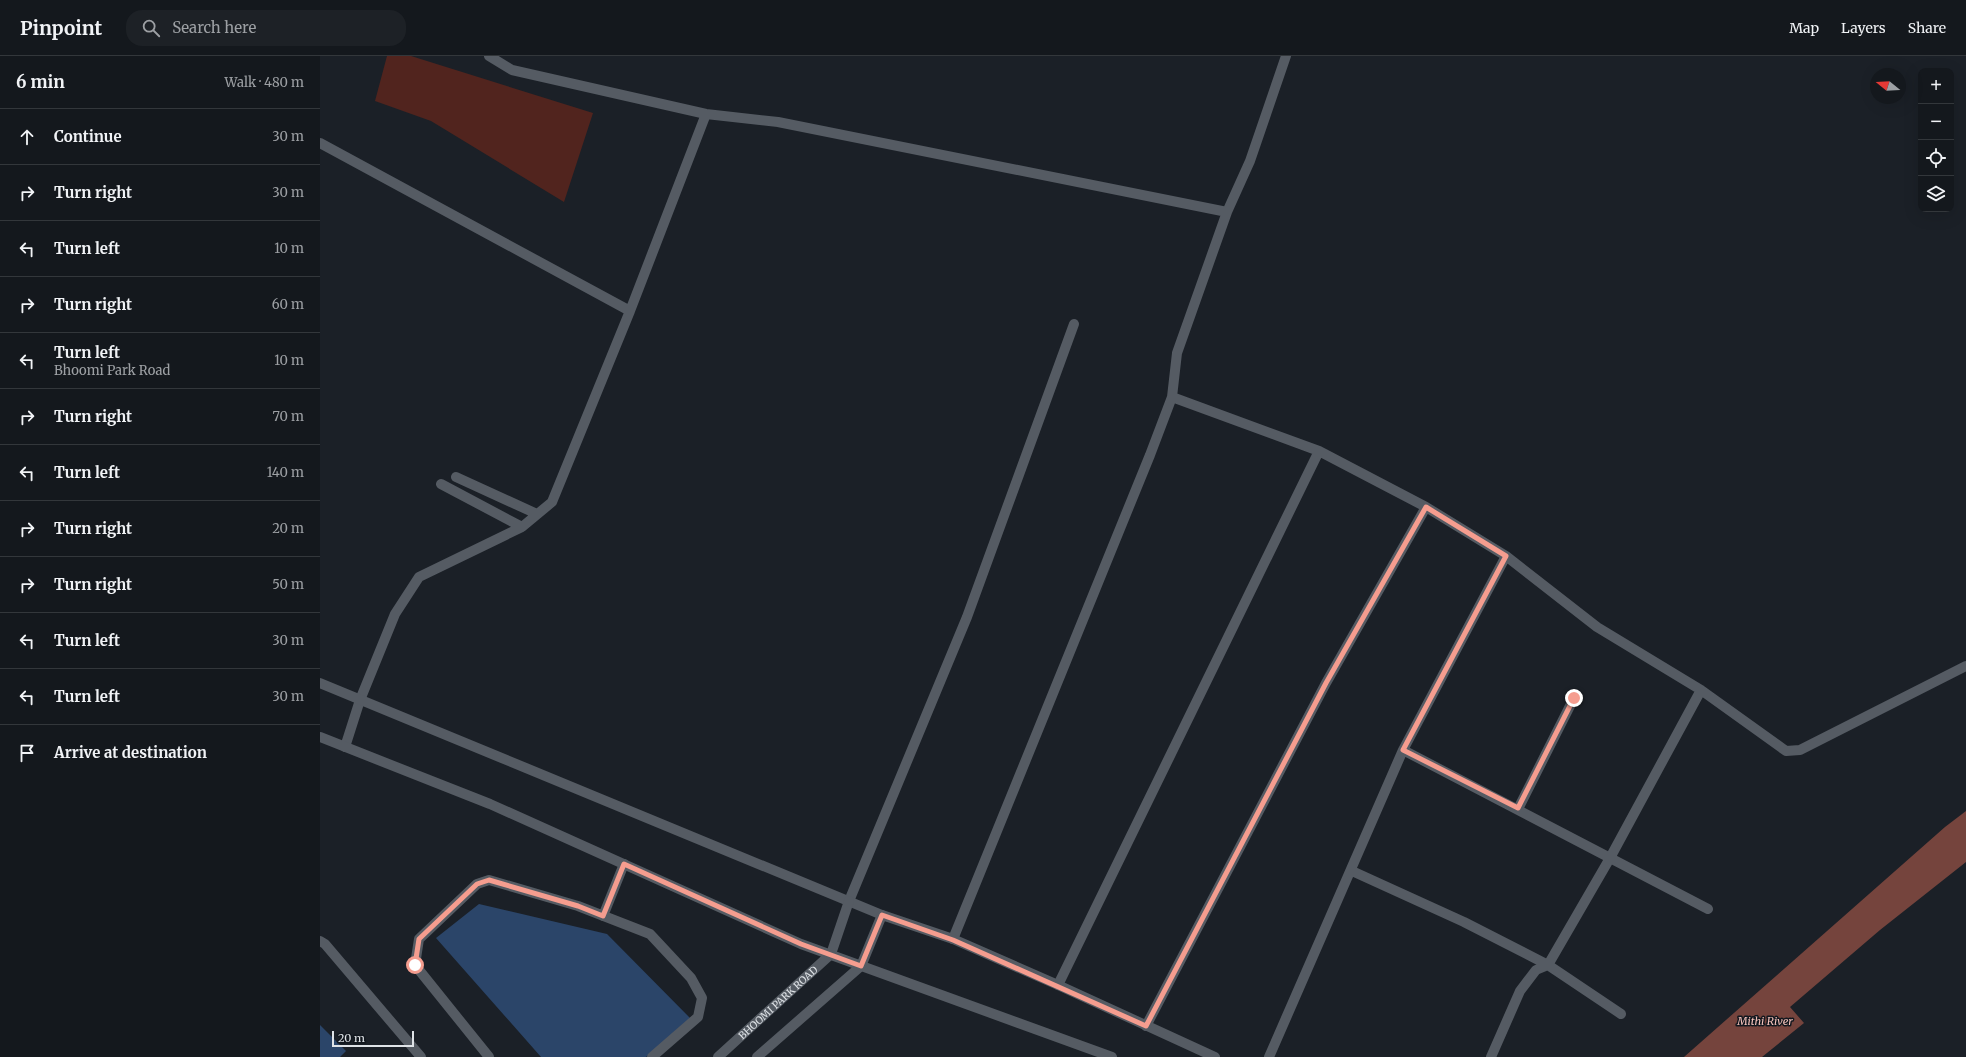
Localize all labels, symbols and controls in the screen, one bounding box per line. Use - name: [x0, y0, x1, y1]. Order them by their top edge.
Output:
- search box: [126, 10, 406, 46]
- text: Pinpoint: [20, 16, 102, 40]
- icon: search: [140, 17, 162, 39]
- text: Search here: [172, 18, 256, 37]
- text: Map: [1789, 19, 1819, 37]
- text: Layers: [1841, 19, 1886, 37]
- text: Share: [1908, 19, 1946, 37]
- north arrow: [1870, 68, 1906, 104]
- map controls: [1918, 68, 1954, 212]
- button: +: [1918, 68, 1954, 104]
- text: 6 min: [16, 71, 65, 93]
- text: Walk · 480 m: [225, 74, 304, 91]
- button: −: [1918, 104, 1954, 140]
- icon: ahead: [16, 126, 38, 148]
- text: Continue: [54, 127, 122, 146]
- text: 30 m: [272, 128, 304, 145]
- button: locate: [1918, 140, 1954, 176]
- button: layers: [1918, 176, 1954, 212]
- icon: right: [16, 182, 38, 204]
- text: Turn right: [54, 183, 132, 202]
- text: 30 m: [272, 184, 304, 201]
- icon: left: [16, 238, 38, 260]
- text: Turn left: [54, 239, 120, 258]
- text: 10 m: [274, 240, 304, 257]
- icon: right: [16, 294, 38, 316]
- text: Turn right: [54, 295, 132, 314]
- text: 60 m: [272, 296, 304, 313]
- text: Turn left: [54, 343, 120, 362]
- icon: left: [16, 350, 38, 372]
- text: 10 m: [274, 352, 304, 369]
- text: Bhoomi Park Road: [54, 362, 170, 379]
- icon: right: [16, 406, 38, 428]
- text: Turn right: [54, 407, 132, 426]
- text: 70 m: [273, 408, 304, 425]
- icon: left: [16, 462, 38, 484]
- text: Turn left: [54, 463, 120, 482]
- text: 140 m: [267, 464, 304, 481]
- icon: right: [16, 518, 38, 540]
- text: Turn right: [54, 519, 132, 538]
- text: 20 m: [272, 520, 304, 537]
- icon: right: [16, 574, 38, 596]
- text: Turn right: [54, 575, 132, 594]
- text: 50 m: [272, 576, 304, 593]
- icon: left: [16, 630, 38, 652]
- text: Turn left: [54, 631, 120, 650]
- text: 30 m: [272, 632, 304, 649]
- icon: left: [16, 686, 38, 708]
- text: Turn left: [54, 687, 120, 706]
- text: 30 m: [272, 688, 304, 705]
- route end: [1565, 689, 1583, 707]
- icon: arrive: [16, 742, 38, 764]
- text: Arrive at destination: [54, 743, 207, 762]
- route start: [406, 956, 424, 974]
- street label: BHOOMI PARK ROAD: [736, 963, 821, 1042]
- water label: Mithi River: [1736, 1014, 1793, 1028]
- scale bar: [332, 1029, 414, 1048]
- text: 20 m: [338, 1031, 365, 1045]

